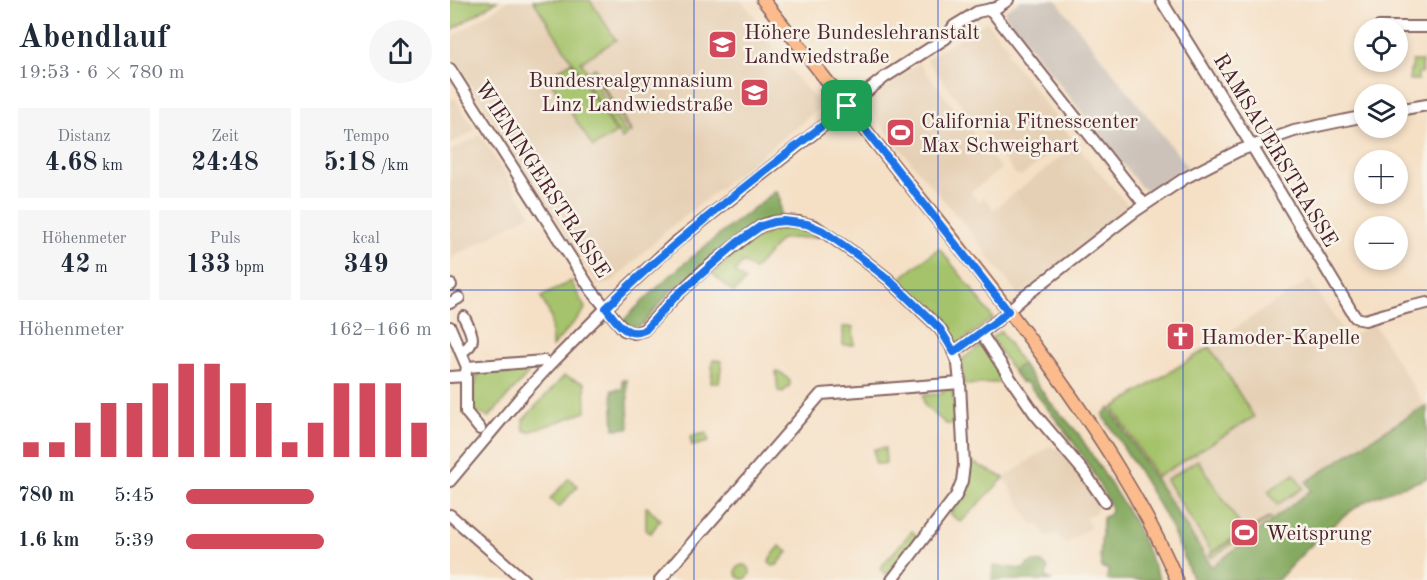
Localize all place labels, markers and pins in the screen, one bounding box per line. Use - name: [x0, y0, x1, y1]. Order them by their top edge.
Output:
- place label: Höhere Bundeslehranstalt Landwiedstraße: [744, 23, 980, 68]
- school or university icon: Höhere Bundeslehranstalt Landwiedstraße: [707, 28, 739, 60]
- place label: Bundesrealgymnasium Linz Landwiedstraße: [528, 71, 733, 116]
- school or university icon: Bundesrealgymnasium Linz Landwiedstraße: [738, 76, 770, 108]
- pin: [821, 80, 872, 131]
- place label: California Fitnesscenter Max Schweighart: [921, 112, 1139, 157]
- sports icon: California Fitnesscenter Max Schweighart: [884, 117, 916, 149]
- church icon: Hamoder-Kapelle: [1164, 321, 1196, 353]
- place label: Hamoder-Kapelle: [1201, 328, 1360, 349]
- sports icon: Weitsprung: [1229, 517, 1261, 549]
- place label: Weitsprung: [1266, 524, 1372, 545]

